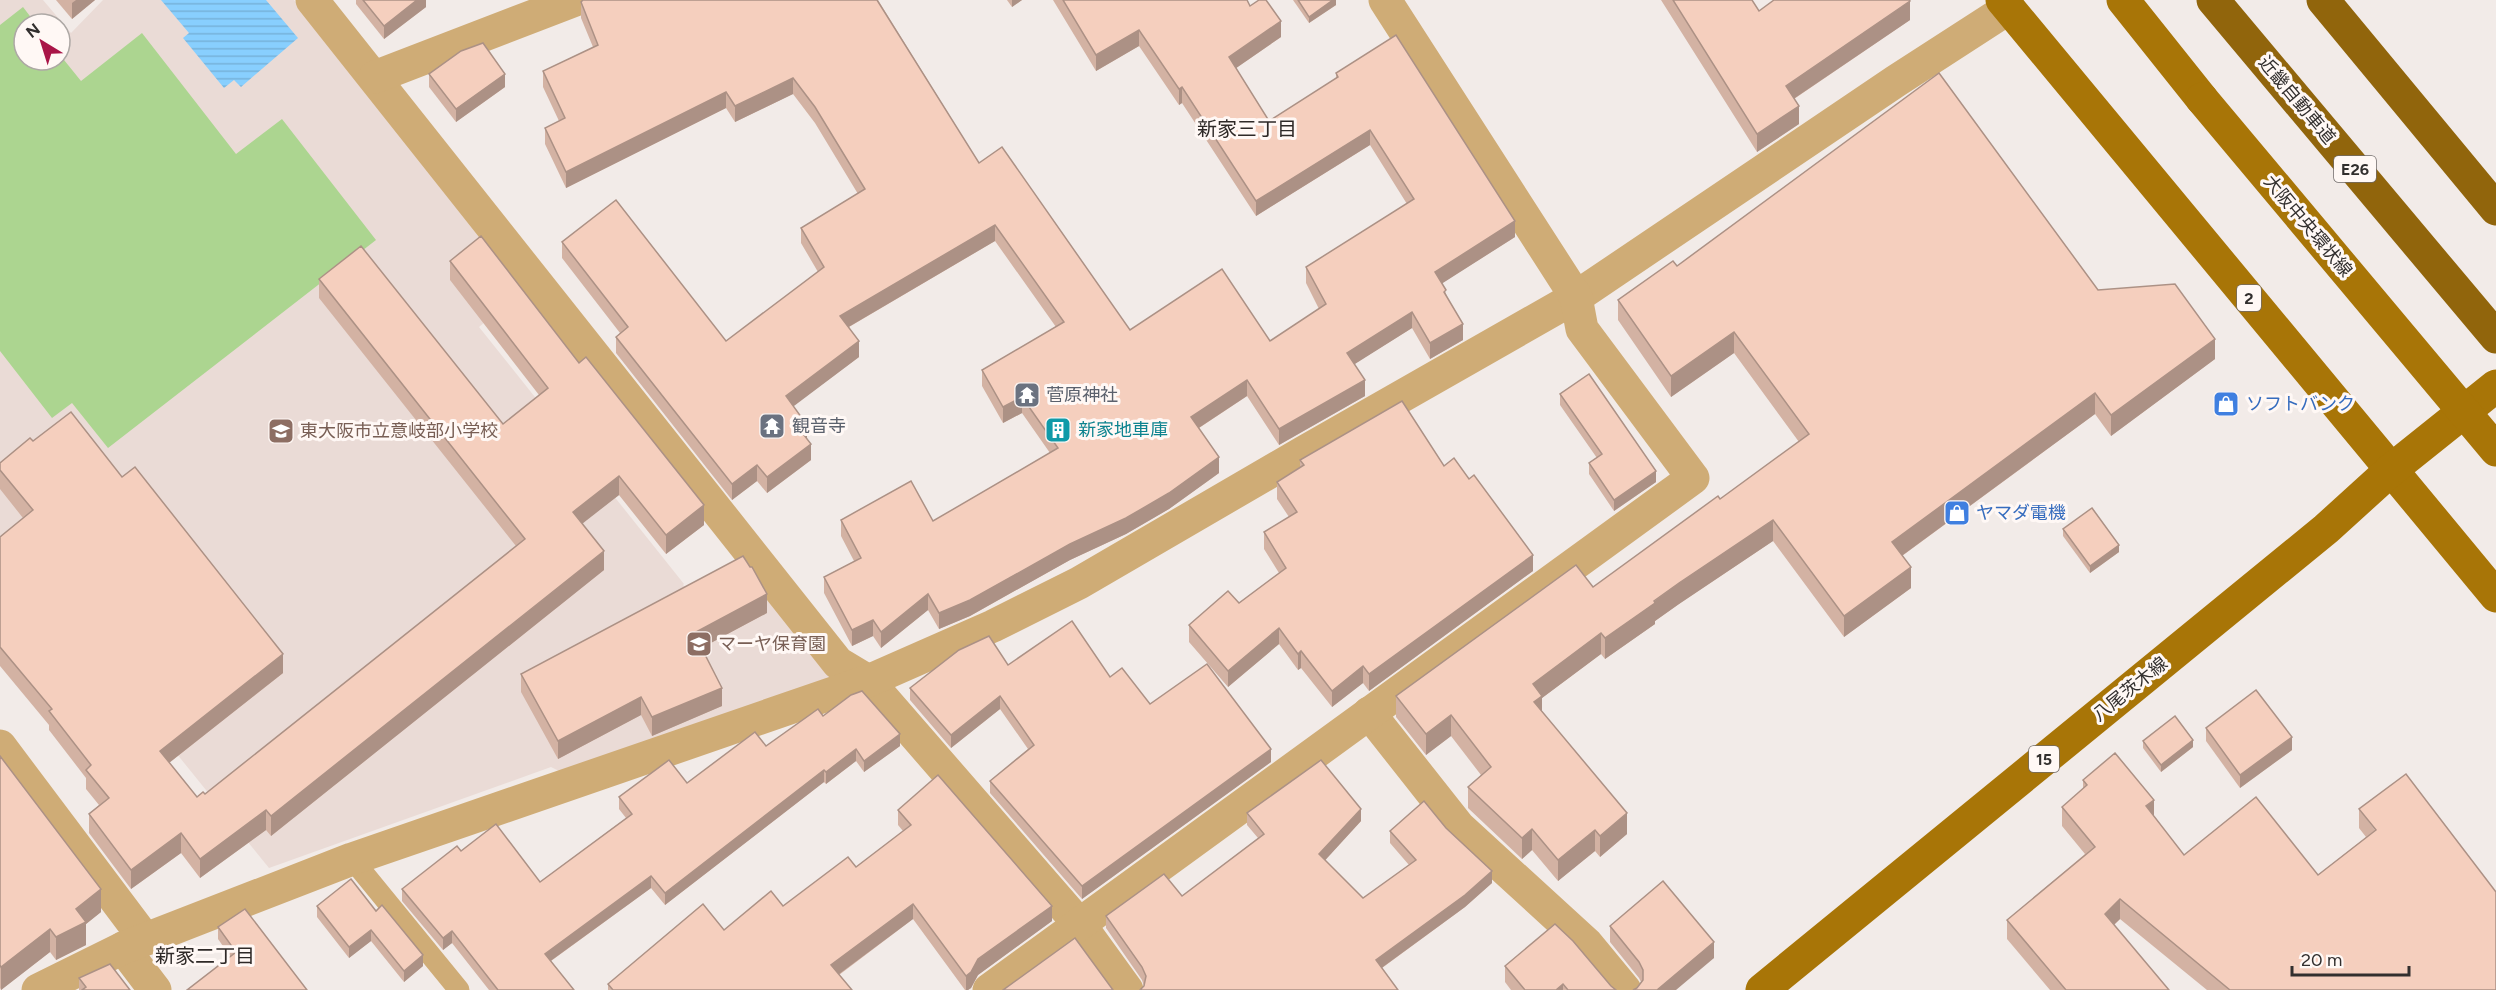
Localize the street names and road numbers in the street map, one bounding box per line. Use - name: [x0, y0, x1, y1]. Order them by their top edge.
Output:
- street label: 近畿自動車道: [2254, 52, 2340, 148]
- road number: E26: [2334, 156, 2376, 182]
- street label: 大阪中央環状線: [2259, 171, 2357, 281]
- road number: 2: [2237, 285, 2261, 311]
- street label: 八尾茨木線: [2088, 652, 2172, 726]
- road number: 15: [2029, 746, 2059, 772]

